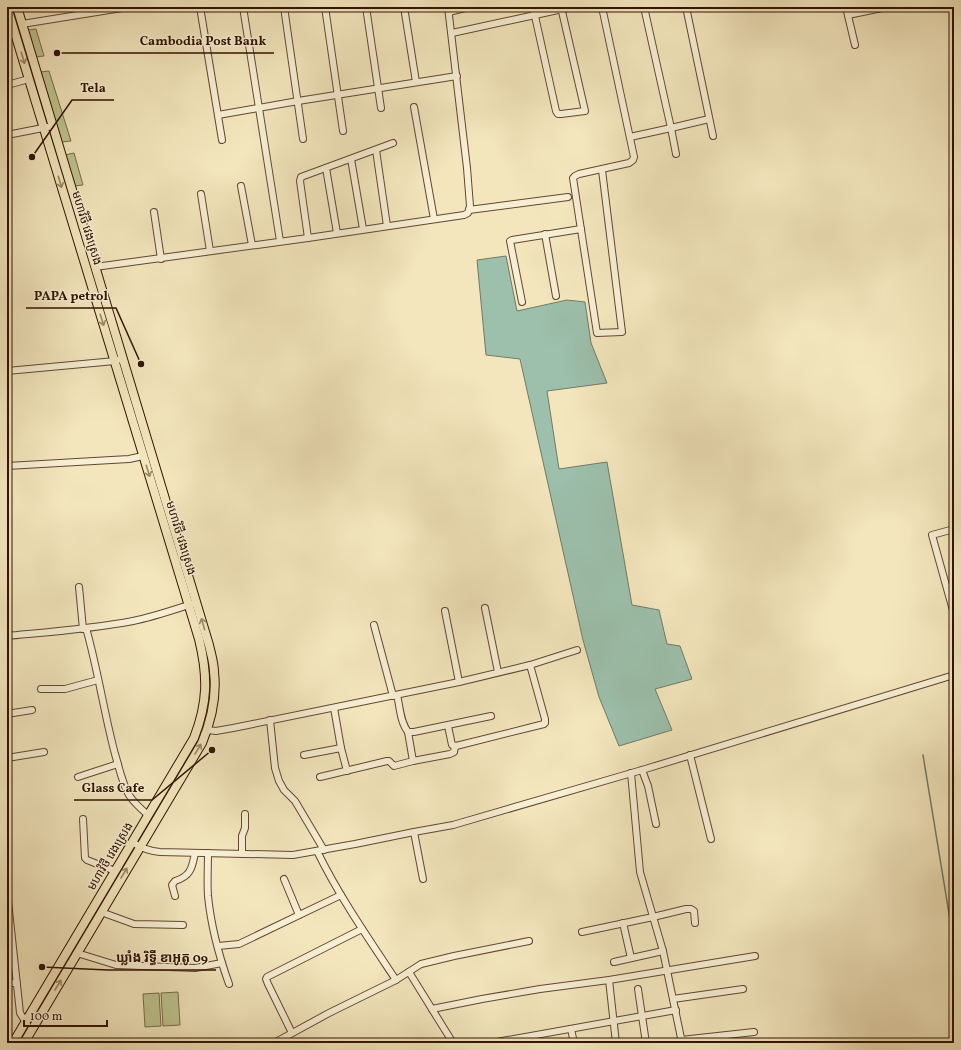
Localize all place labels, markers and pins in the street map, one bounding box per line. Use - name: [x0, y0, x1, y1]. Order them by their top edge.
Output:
- callout: Cambodia Post Bank: [131, 28, 274, 53]
- callout: Tela: [72, 75, 114, 100]
- callout: PAPA petrol: [26, 283, 116, 308]
- callout: Glass Cafe: [74, 775, 152, 800]
- callout: ឃ្លាំង រិទ្ធី ខាអូតូ 09: [108, 945, 216, 970]

